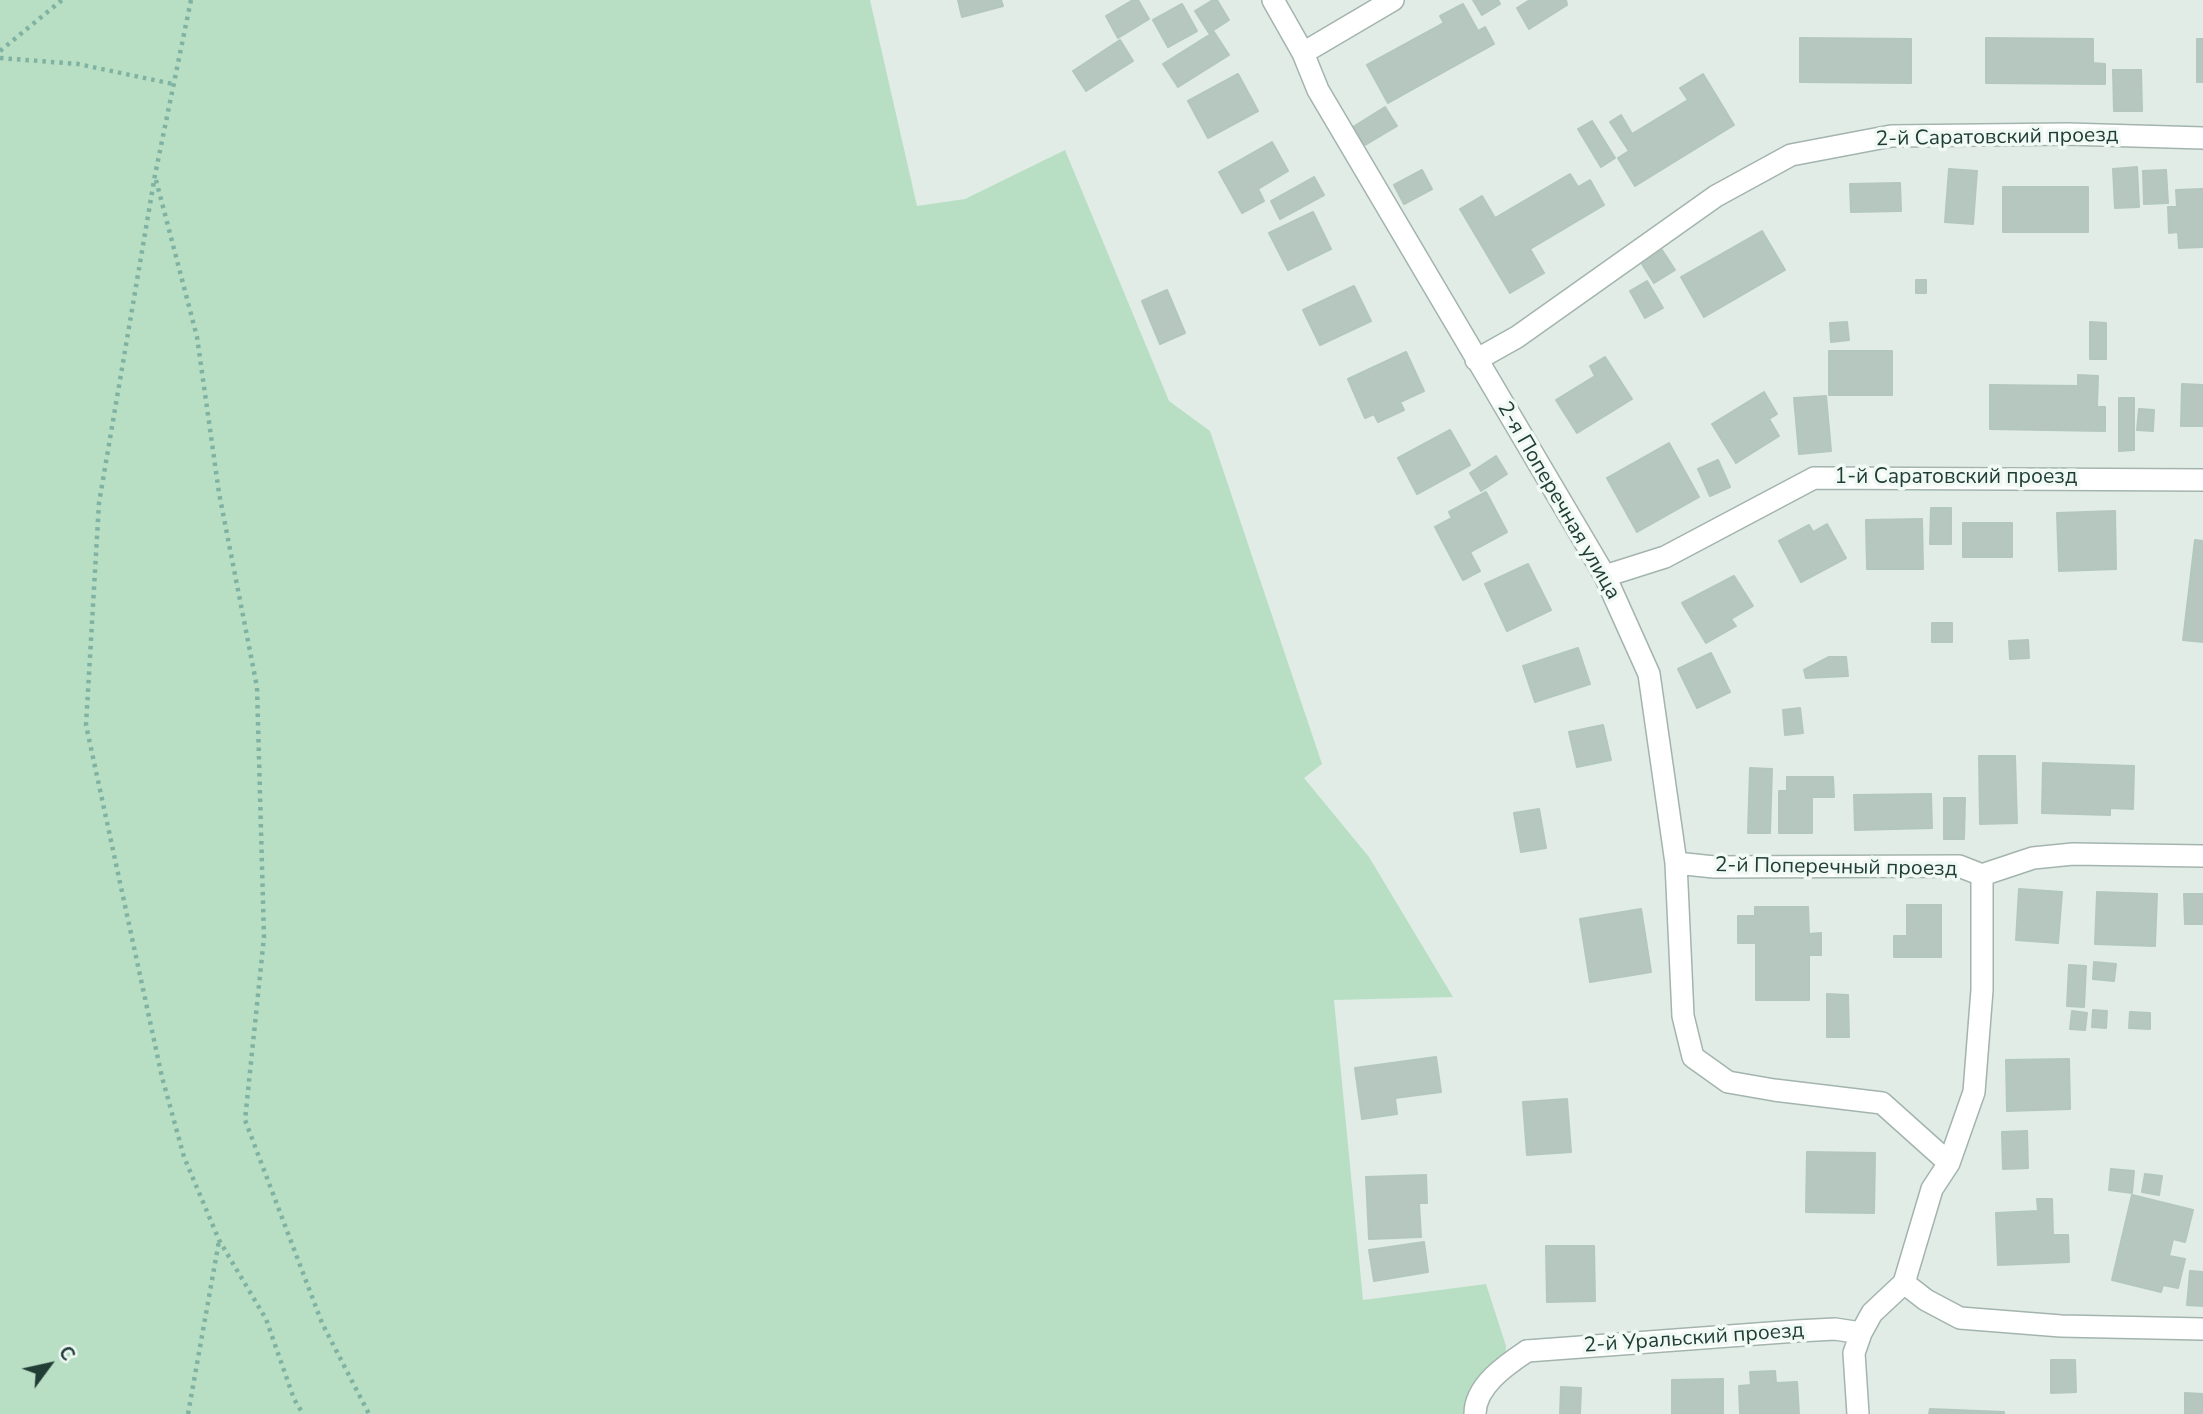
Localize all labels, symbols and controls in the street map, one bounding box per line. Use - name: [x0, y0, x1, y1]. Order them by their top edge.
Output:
- street label: 2-й Саратовский проезд: [1875, 123, 2119, 153]
- street label: 2-я Поперечная улица: [1491, 398, 1625, 604]
- street label: 1-й Саратовский проезд: [1835, 465, 2077, 491]
- street label: 2-й Поперечный проезд: [1715, 853, 1957, 883]
- street label: 2-й Уральский проезд: [1583, 1319, 1805, 1359]
- north arrow: [14, 1330, 84, 1400]
- text: С: [52, 1341, 81, 1366]

